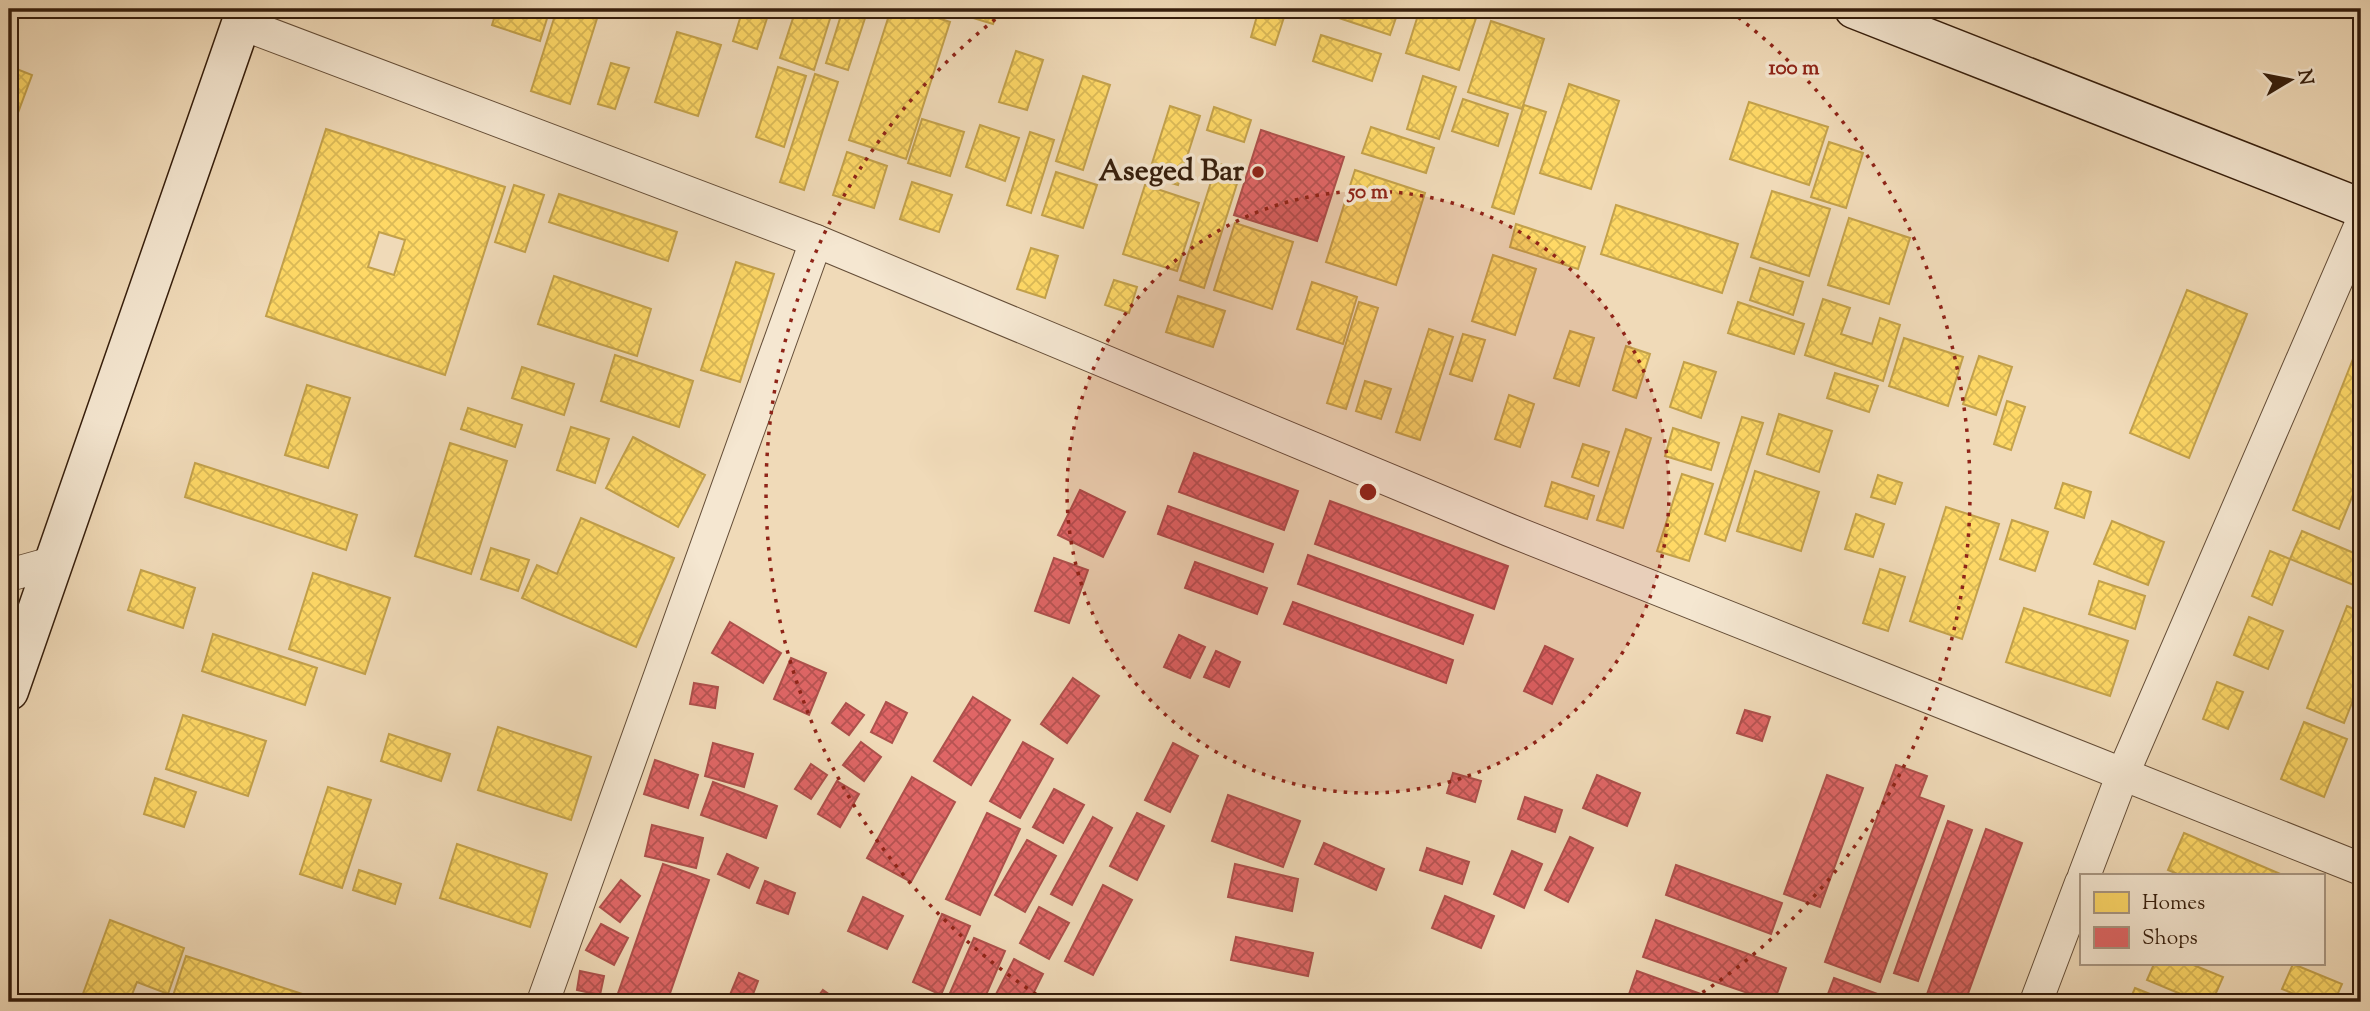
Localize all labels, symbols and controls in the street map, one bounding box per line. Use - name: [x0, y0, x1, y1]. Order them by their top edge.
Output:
- north arrow: [2254, 46, 2324, 116]
- text: 100 m: [1769, 54, 1820, 84]
- text: N: [2290, 68, 2319, 87]
- place label: Aseged Bar: [1099, 151, 1245, 194]
- marker: Aseged Bar: [1250, 164, 1266, 180]
- text: 50 m: [1346, 178, 1389, 208]
- centre of rings: [1356, 480, 1380, 504]
- legend: [2080, 874, 2324, 965]
- text: Homes: [2142, 889, 2205, 919]
- text: Shops: [2142, 924, 2198, 954]

